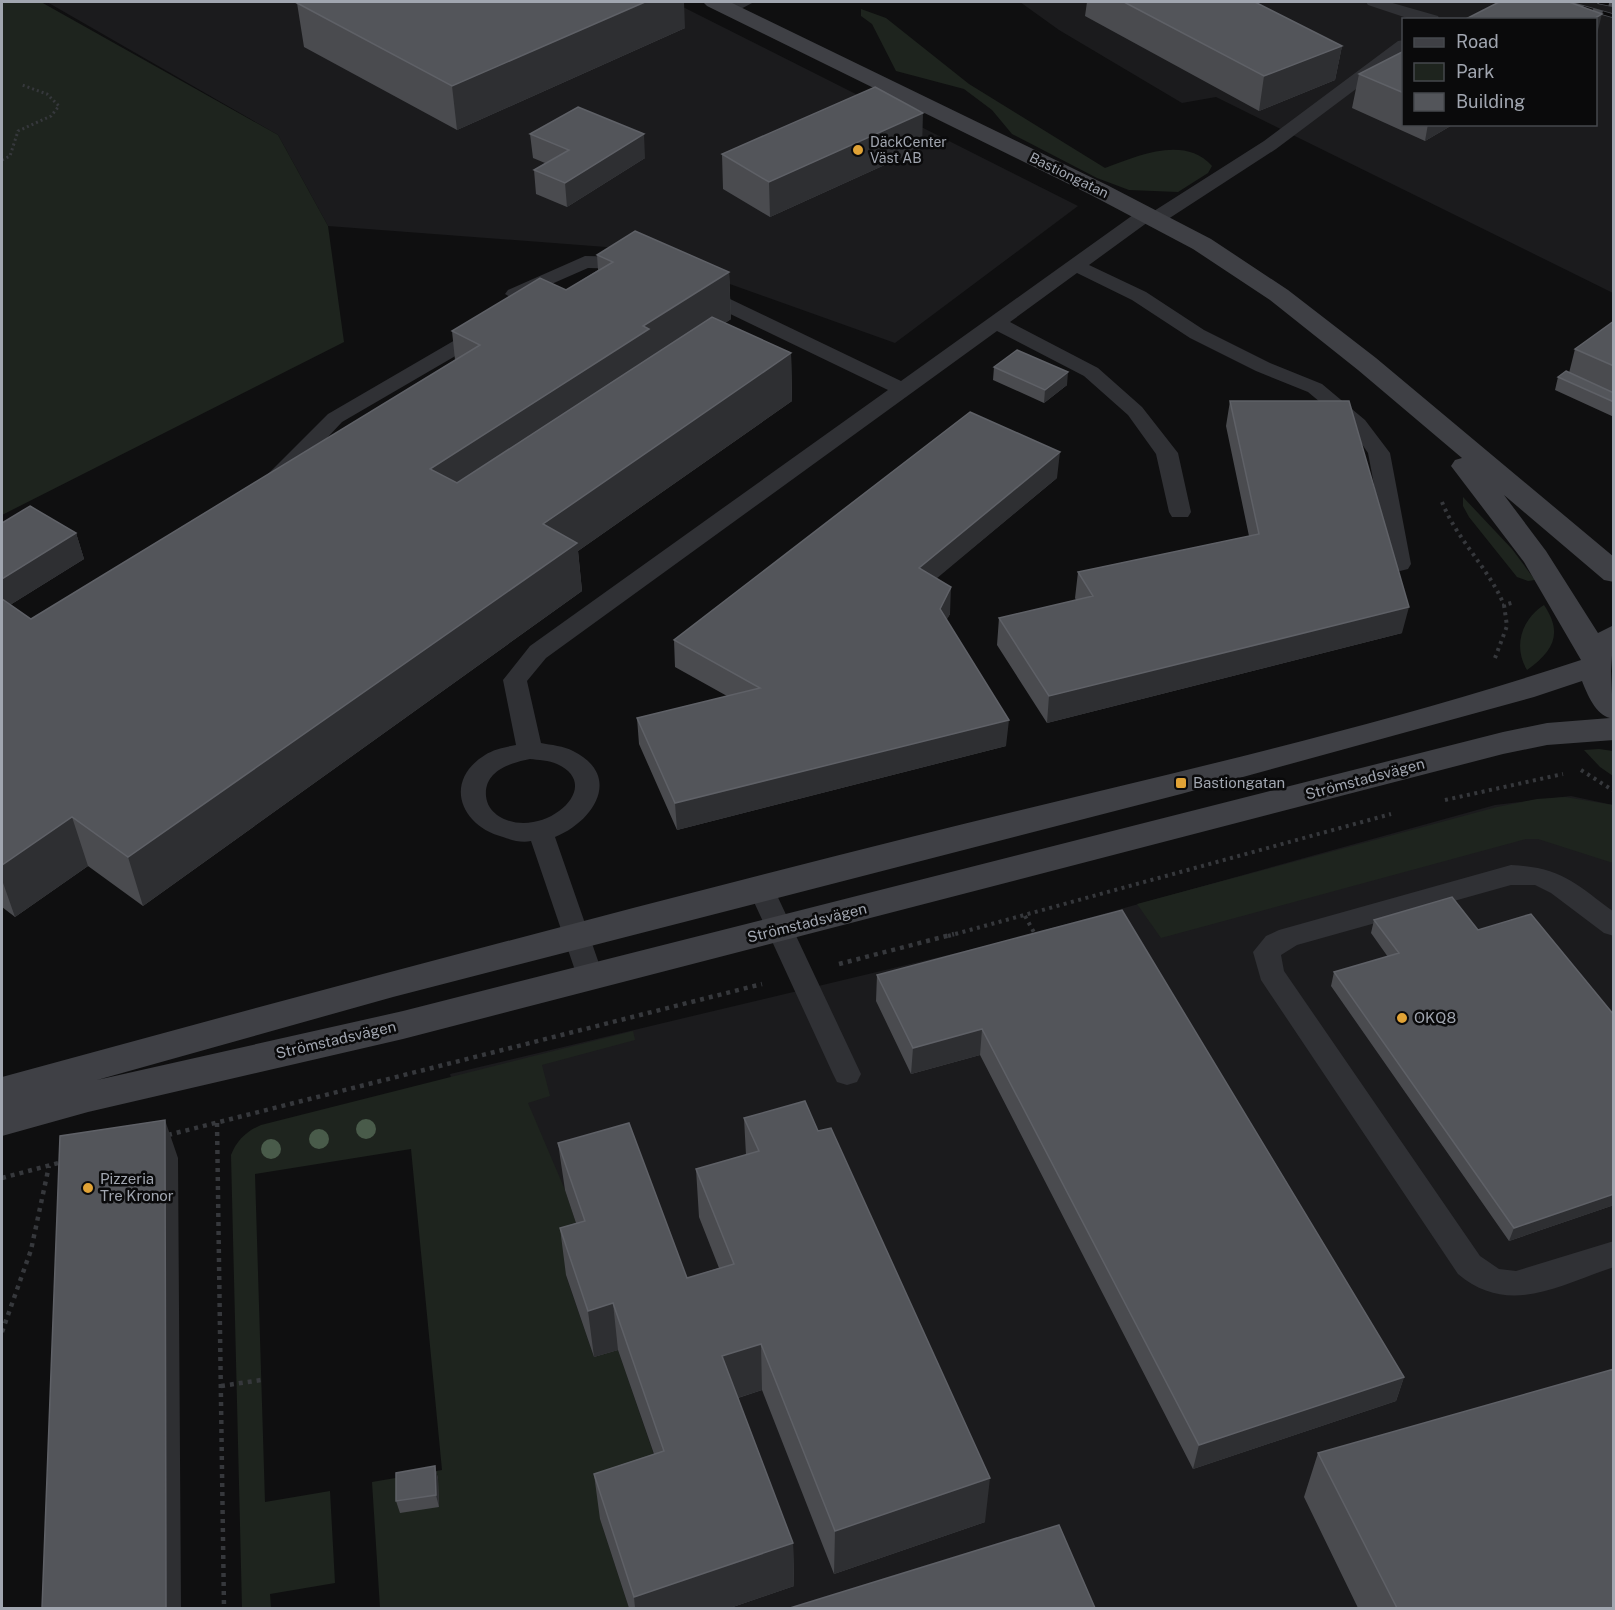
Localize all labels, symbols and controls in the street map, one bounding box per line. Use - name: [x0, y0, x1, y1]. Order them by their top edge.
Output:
- legend: [1402, 18, 1597, 126]
- text: Road: [1456, 31, 1499, 52]
- text: Park: [1456, 61, 1494, 82]
- text: Building: [1456, 91, 1525, 112]
- place label: DäckCenter Väst AB: [870, 134, 947, 166]
- marker: DäckCenter Väst AB: [851, 143, 865, 157]
- street label: Bastiongatan: [1027, 149, 1111, 201]
- street label: Strömstadsvägen: [1303, 754, 1426, 803]
- place label: Bastiongatan: [1193, 774, 1285, 791]
- marker: Bastiongatan: [1174, 776, 1188, 790]
- street label: Strömstadsvägen: [745, 899, 868, 946]
- place label: OKQ8: [1414, 1009, 1456, 1026]
- marker: OKQ8: [1395, 1011, 1409, 1025]
- street label: Strömstadsvägen: [274, 1017, 398, 1062]
- place label: Pizzeria Tre Kronor: [100, 1170, 174, 1204]
- marker: Pizzeria Tre Kronor: [81, 1181, 95, 1195]

